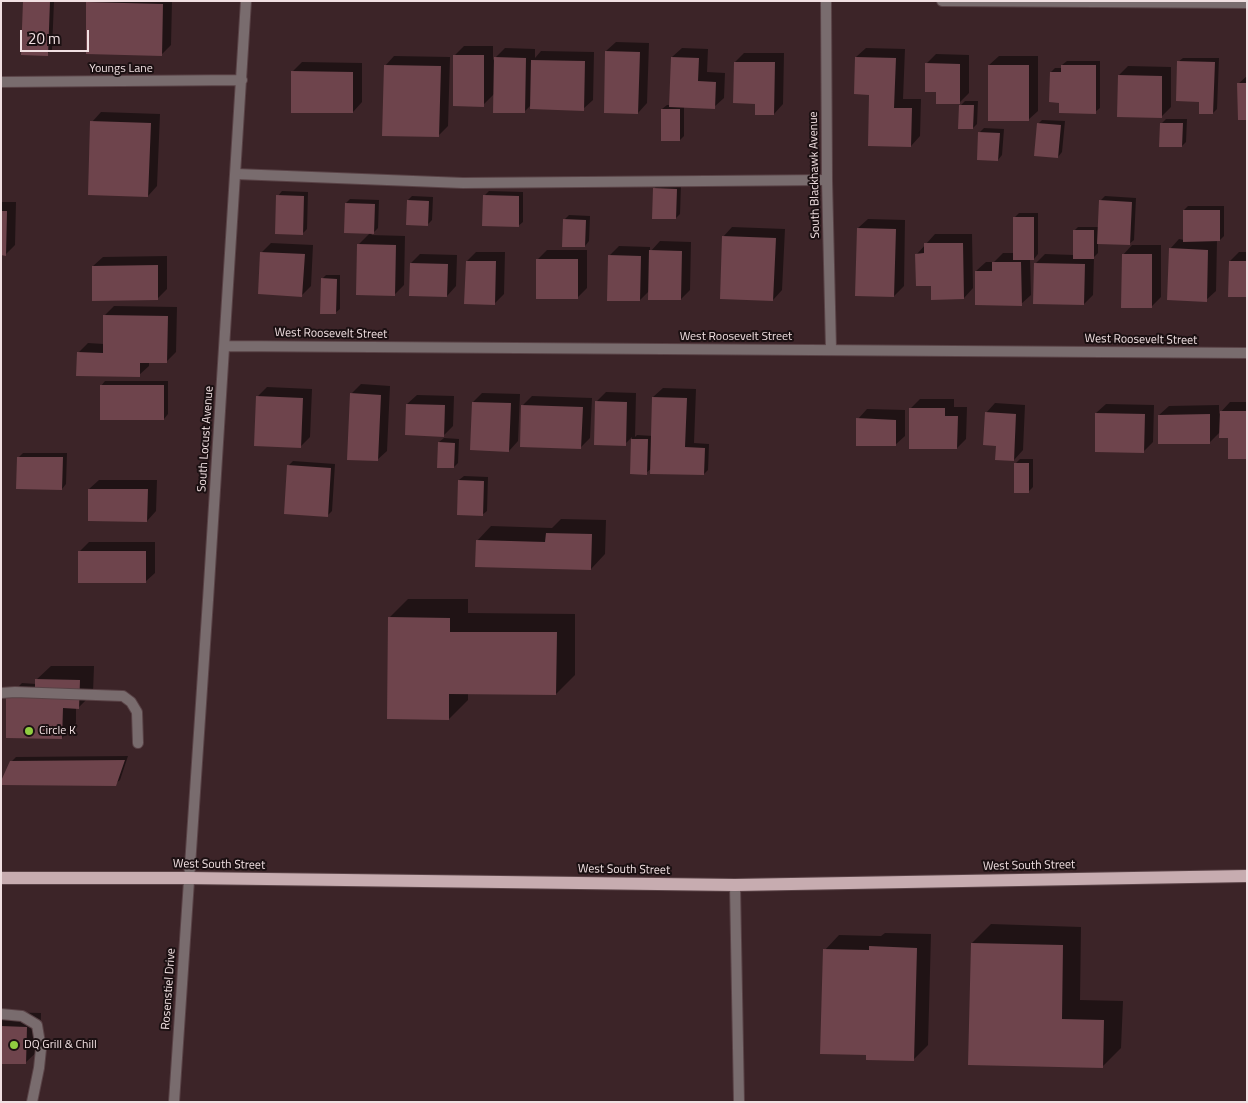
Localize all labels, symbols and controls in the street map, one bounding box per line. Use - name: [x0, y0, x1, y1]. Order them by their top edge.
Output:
- scale bar: [22, 20, 91, 52]
- text: 20 m: [28, 27, 61, 50]
- street label: Youngs Lane: [89, 62, 153, 76]
- street label: South Blackhawk Avenue: [807, 111, 823, 239]
- street label: West Roosevelt Street: [275, 326, 387, 342]
- street label: West Roosevelt Street: [680, 330, 792, 344]
- street label: West Roosevelt Street: [1085, 332, 1197, 348]
- street label: South Locust Avenue: [195, 386, 217, 492]
- place label: Circle K: [39, 724, 76, 738]
- marker: Circle K: [23, 725, 35, 737]
- street label: West South Street: [173, 857, 265, 873]
- street label: West South Street: [983, 858, 1075, 874]
- street label: West South Street: [578, 862, 670, 878]
- street label: Rosenstiel Drive: [159, 948, 179, 1030]
- place label: DQ Grill & Chill: [24, 1038, 97, 1052]
- marker: DQ Grill & Chill: [8, 1039, 20, 1051]

